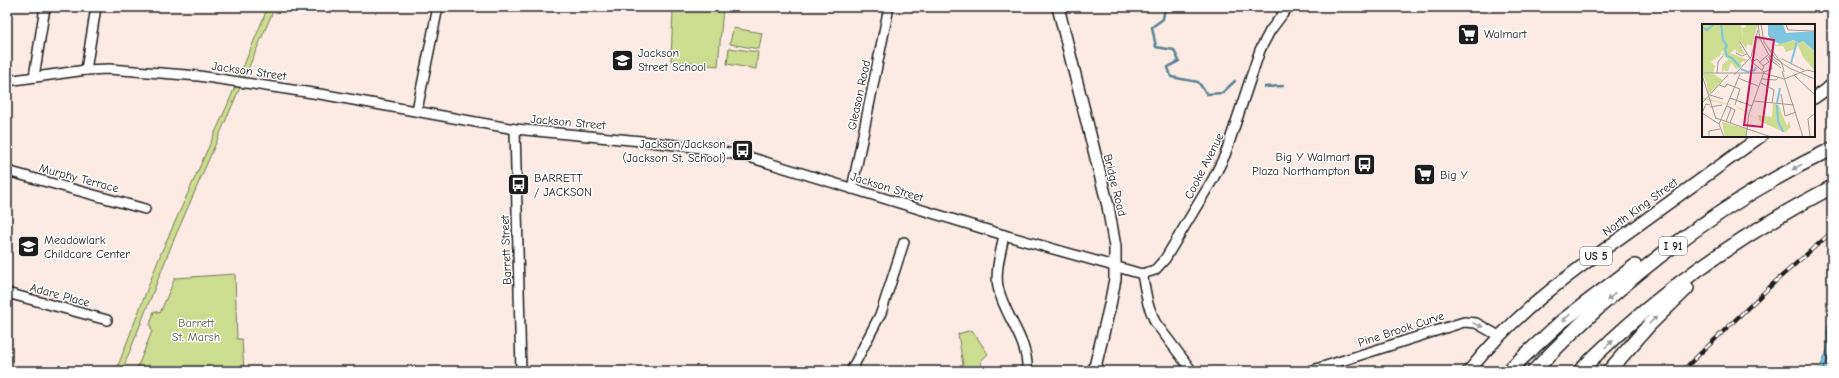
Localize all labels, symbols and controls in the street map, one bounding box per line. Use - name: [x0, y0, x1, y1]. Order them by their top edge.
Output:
- supermarket icon: Walmart: [1456, 21, 1482, 47]
- inset map: [1702, 24, 1815, 137]
- place label: Walmart: [1484, 27, 1527, 41]
- place label: Jackson Street School: [638, 46, 706, 74]
- school or university icon: Jackson Street School: [610, 47, 636, 73]
- street label: Jackson Street: [211, 59, 288, 83]
- street label: Gleason Road: [845, 59, 873, 131]
- street label: Jackson Street: [530, 112, 607, 132]
- street label: Cooke Avenue: [1181, 131, 1227, 201]
- place label: Jackson/Jackson (Jackson St. School): [622, 137, 726, 165]
- bus stop icon: Jackson/Jackson (Jackson St. School): [729, 138, 755, 164]
- place label: Big Y Walmart Plaza Northampton: [1252, 150, 1351, 178]
- bus stop icon: Big Y Walmart Plaza Northampton: [1352, 151, 1378, 177]
- street label: Bridge Road: [1101, 152, 1129, 218]
- street label: Murphy Terrace: [38, 161, 120, 195]
- supermarket icon: Big Y: [1411, 162, 1437, 188]
- one-way arrow: [1791, 163, 1803, 170]
- place label: Big Y: [1440, 168, 1469, 182]
- street label: Jackson Street: [849, 169, 926, 205]
- place label: BARRETT / JACKSON: [534, 171, 592, 199]
- bus stop icon: BARRETT / JACKSON: [506, 172, 532, 198]
- street label: North King Street: [1600, 175, 1681, 239]
- street label: Barrett Street: [498, 214, 514, 285]
- place label: Meadowlark Childcare Center: [44, 233, 130, 261]
- school or university icon: Meadowlark Childcare Center: [16, 234, 42, 260]
- road number: I 91: [1659, 237, 1687, 255]
- road number: US 5: [1580, 247, 1612, 265]
- street label: Adare Place: [29, 280, 91, 310]
- one-way arrow: [1606, 292, 1616, 302]
- street label: Pine Brook Curve: [1356, 308, 1446, 350]
- one-way arrow: [1560, 314, 1571, 323]
- one-way arrow: [1648, 315, 1658, 325]
- park label: Barrett St. Marsh: [172, 316, 220, 344]
- one-way arrow: [1473, 323, 1485, 329]
- one-way arrow: [1604, 340, 1613, 349]

